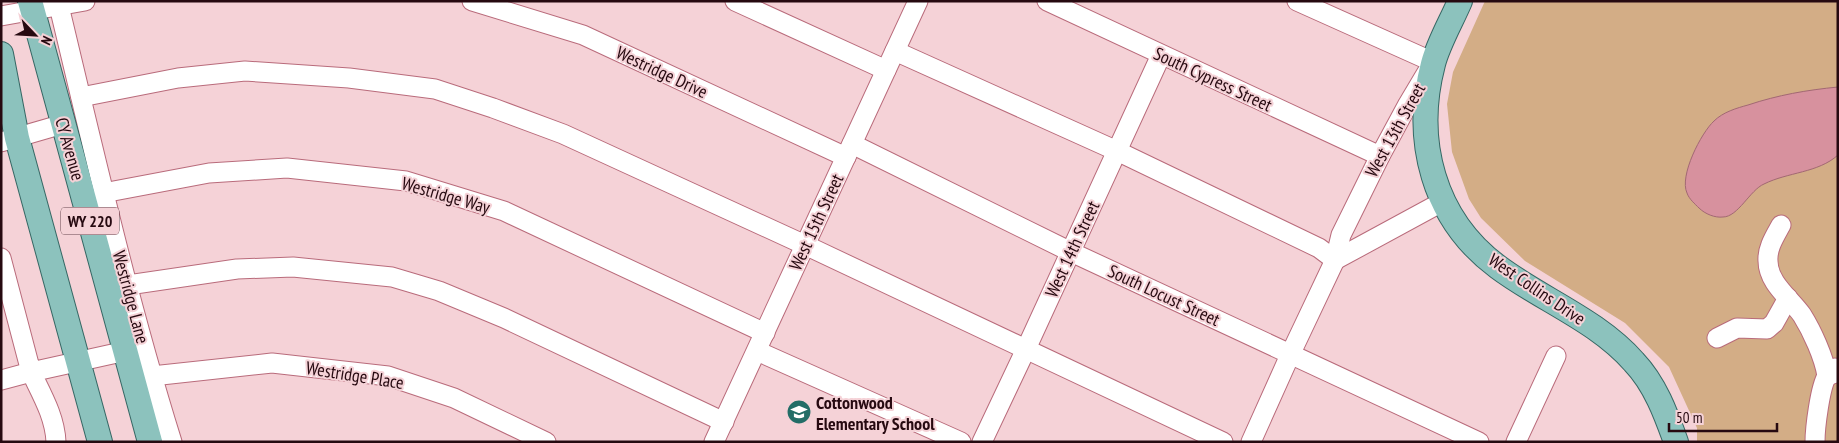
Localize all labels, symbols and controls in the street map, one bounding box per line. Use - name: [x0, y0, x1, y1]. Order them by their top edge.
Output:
- north arrow: [10, 10, 60, 60]
- text: N: [37, 33, 57, 48]
- street label: Westridge Drive: [613, 41, 711, 103]
- street label: South Cypress Street: [1150, 42, 1276, 116]
- street label: West 13th Street: [1360, 79, 1430, 181]
- street label: CY Avenue: [50, 115, 90, 183]
- street label: West 15th Street: [784, 170, 848, 274]
- street label: Westridge Way: [399, 171, 493, 219]
- street label: West 14th Street: [1040, 197, 1104, 301]
- road number: WY 220: [61, 208, 119, 235]
- street label: Westridge Lane: [108, 248, 154, 346]
- street label: West Collins Drive: [1484, 248, 1590, 330]
- street label: South Locust Street: [1104, 259, 1224, 331]
- street label: Westridge Place: [304, 356, 406, 394]
- place label: Cottonwood Elementary School: [816, 391, 935, 435]
- school or university icon: Cottonwood Elementary School: [786, 399, 812, 425]
- scale bar: [1669, 400, 1776, 432]
- text: 50 m: [1676, 408, 1702, 427]

